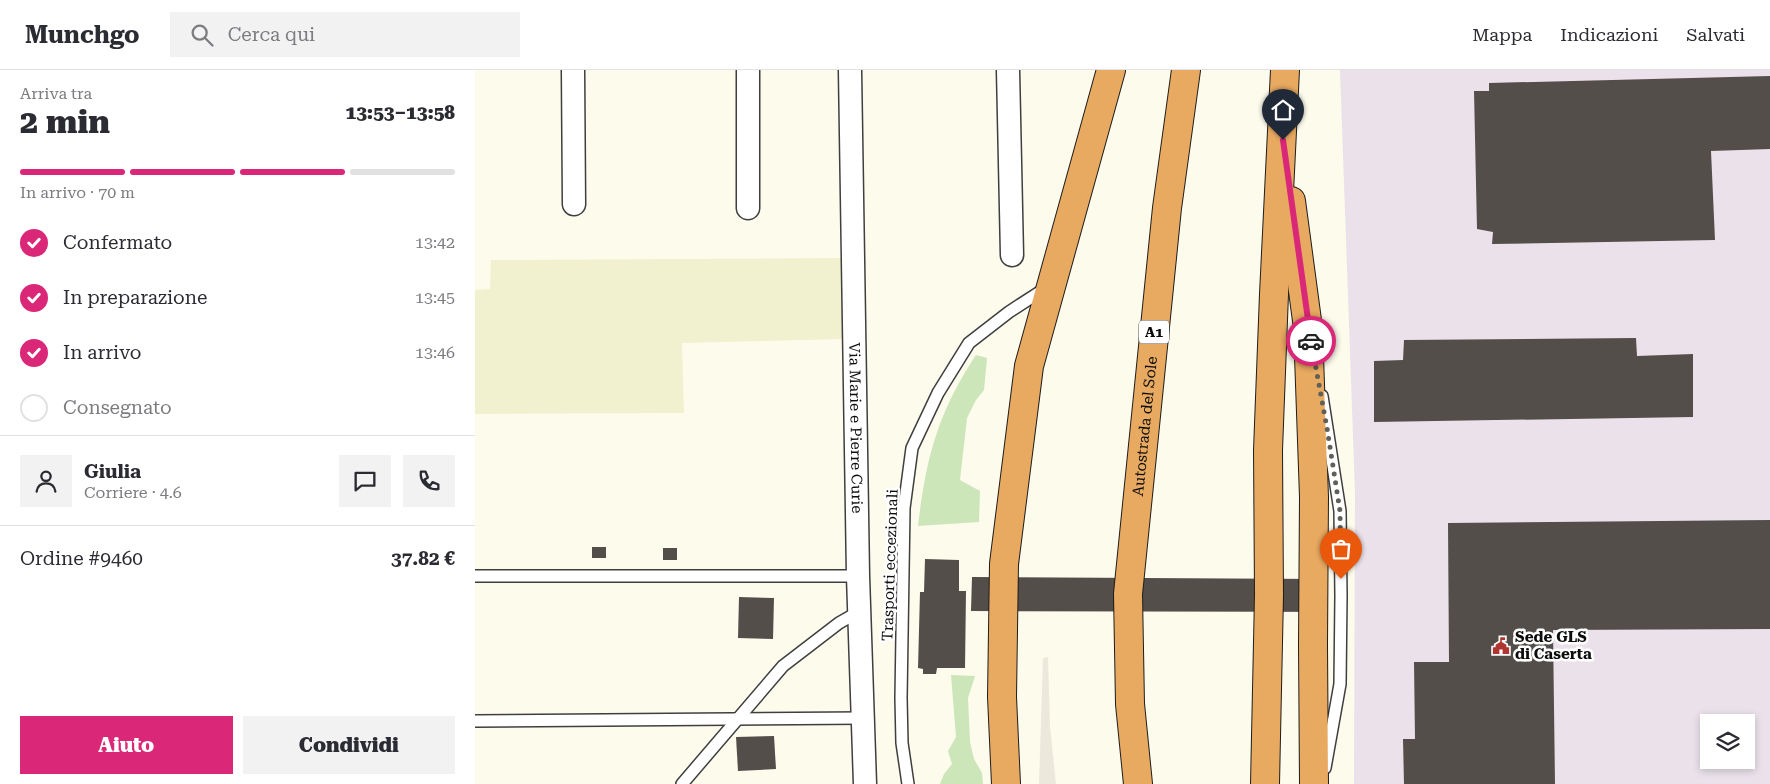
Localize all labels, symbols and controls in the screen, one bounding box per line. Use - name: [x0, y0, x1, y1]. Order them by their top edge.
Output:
- search box: [170, 12, 520, 57]
- text: Munchgo: [25, 21, 140, 49]
- icon: search: [188, 21, 216, 49]
- text: Cerca qui: [228, 23, 315, 46]
- text: Mappa: [1472, 24, 1532, 45]
- text: Indicazioni: [1560, 24, 1658, 45]
- text: Salvati: [1686, 24, 1745, 45]
- text: Arriva tra: [20, 84, 92, 103]
- pin: [1262, 89, 1304, 140]
- icon: home: [1269, 96, 1297, 124]
- text: 13:53–13:58: [346, 101, 455, 124]
- text: 2 min: [20, 103, 110, 141]
- text: In arrivo · 70 m: [20, 183, 135, 202]
- icon: check: [20, 229, 48, 257]
- text: Confermato: [63, 231, 172, 254]
- text: 13:42: [415, 233, 455, 252]
- icon: check: [20, 284, 48, 312]
- text: In preparazione: [63, 286, 207, 309]
- text: 13:45: [415, 288, 455, 307]
- courier: [1286, 316, 1336, 366]
- road number: A1: [1139, 320, 1169, 344]
- icon: car: [1297, 327, 1325, 355]
- icon: check: [20, 339, 48, 367]
- text: In arrivo: [63, 341, 141, 364]
- street label: Via Marie e Pierre Curie: [845, 342, 866, 514]
- text: 13:46: [415, 343, 455, 362]
- street label: Autostrada del Sole: [1129, 355, 1161, 497]
- text: Consegnato: [63, 396, 172, 419]
- button: person: [20, 455, 72, 507]
- button: chat: [339, 455, 391, 507]
- button: phone: [403, 455, 455, 507]
- text: Giulia: [84, 460, 141, 483]
- text: Corriere · 4.6: [84, 483, 182, 502]
- street label: Trasporti eccezionali: [878, 488, 902, 641]
- pin: [1320, 528, 1362, 579]
- icon: bag: [1327, 535, 1355, 563]
- text: Ordine #9460: [20, 547, 143, 570]
- text: 37.82 €: [391, 547, 455, 570]
- place label: Sede GLS di Caserta: [1515, 628, 1592, 663]
- public building icon: Sede GLS di Caserta: [1491, 636, 1511, 656]
- map controls: [1700, 714, 1755, 769]
- button: layers: [1700, 714, 1755, 769]
- button: Aiuto: [20, 716, 233, 774]
- button: Condividi: [243, 716, 455, 774]

